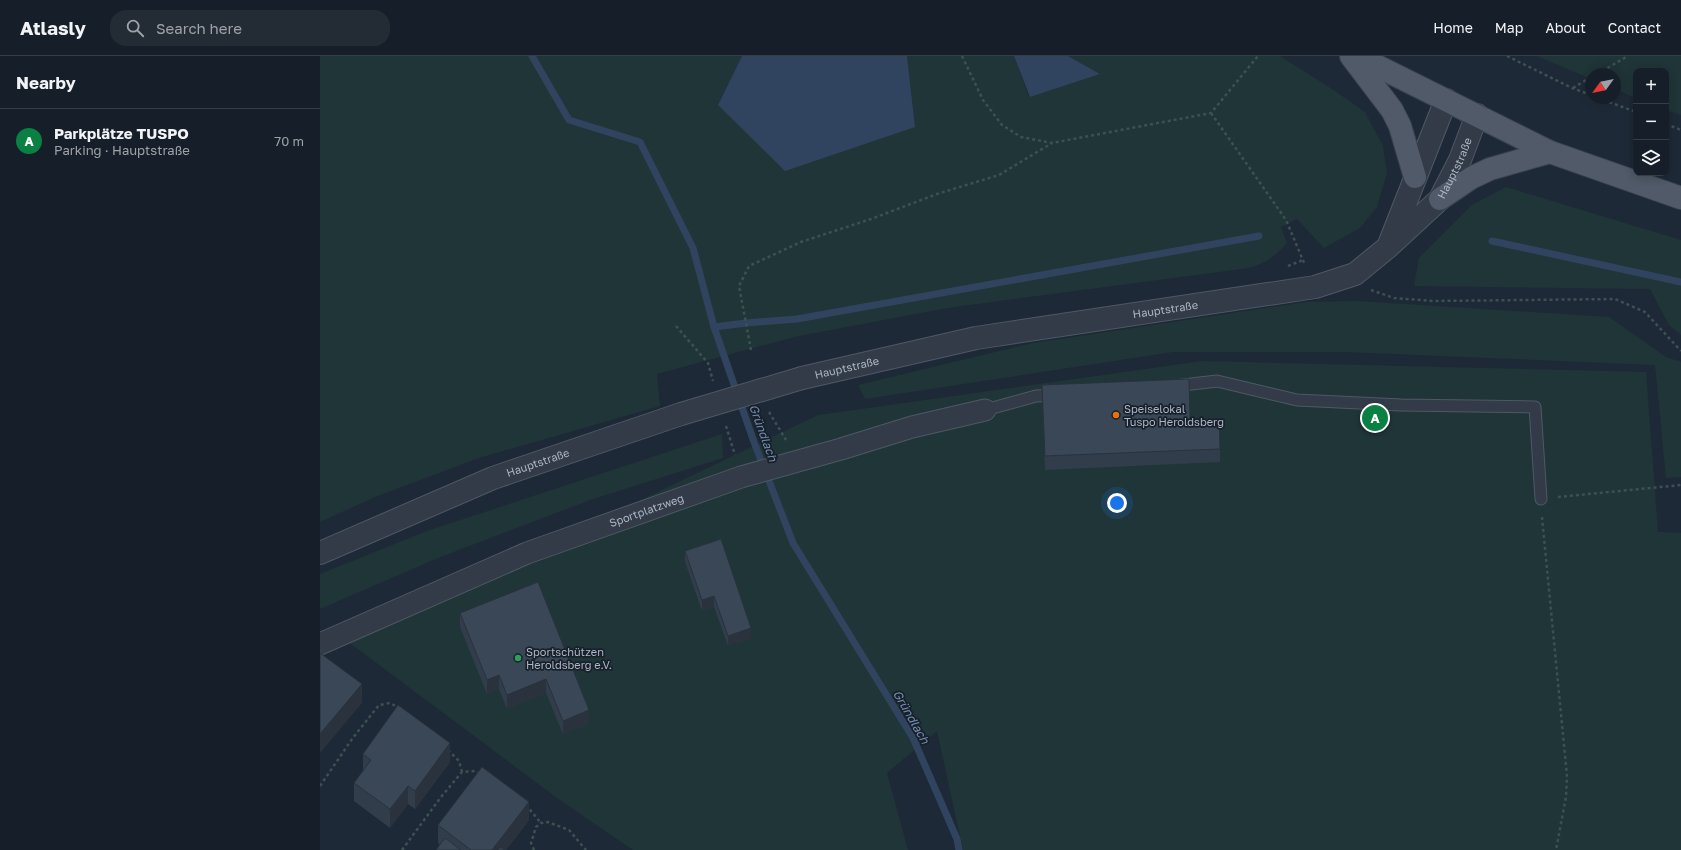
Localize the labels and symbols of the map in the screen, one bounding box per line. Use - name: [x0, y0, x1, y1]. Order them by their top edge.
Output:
- north arrow: [1585, 68, 1621, 104]
- street label: Hauptstraße: [1434, 136, 1474, 201]
- street label: Hauptstraße: [1132, 298, 1199, 320]
- street label: Hauptstraße: [813, 353, 880, 381]
- water label: Gründlach: [746, 402, 781, 464]
- place label: Speiselokal Tuspo Heroldsberg: [1124, 402, 1224, 428]
- pin: A: [1362, 403, 1388, 433]
- marker: Speiselokal Tuspo Heroldsberg: [1111, 410, 1121, 420]
- street label: Hauptstraße: [504, 445, 571, 479]
- street label: Sportplatzweg: [607, 491, 685, 529]
- your location: [1107, 493, 1127, 513]
- place label: Sportschützen Heroldsberg e.V.: [526, 645, 612, 671]
- marker: Sportschützen Heroldsberg e.V.: [513, 653, 523, 663]
- water label: Gründlach: [890, 687, 933, 747]

